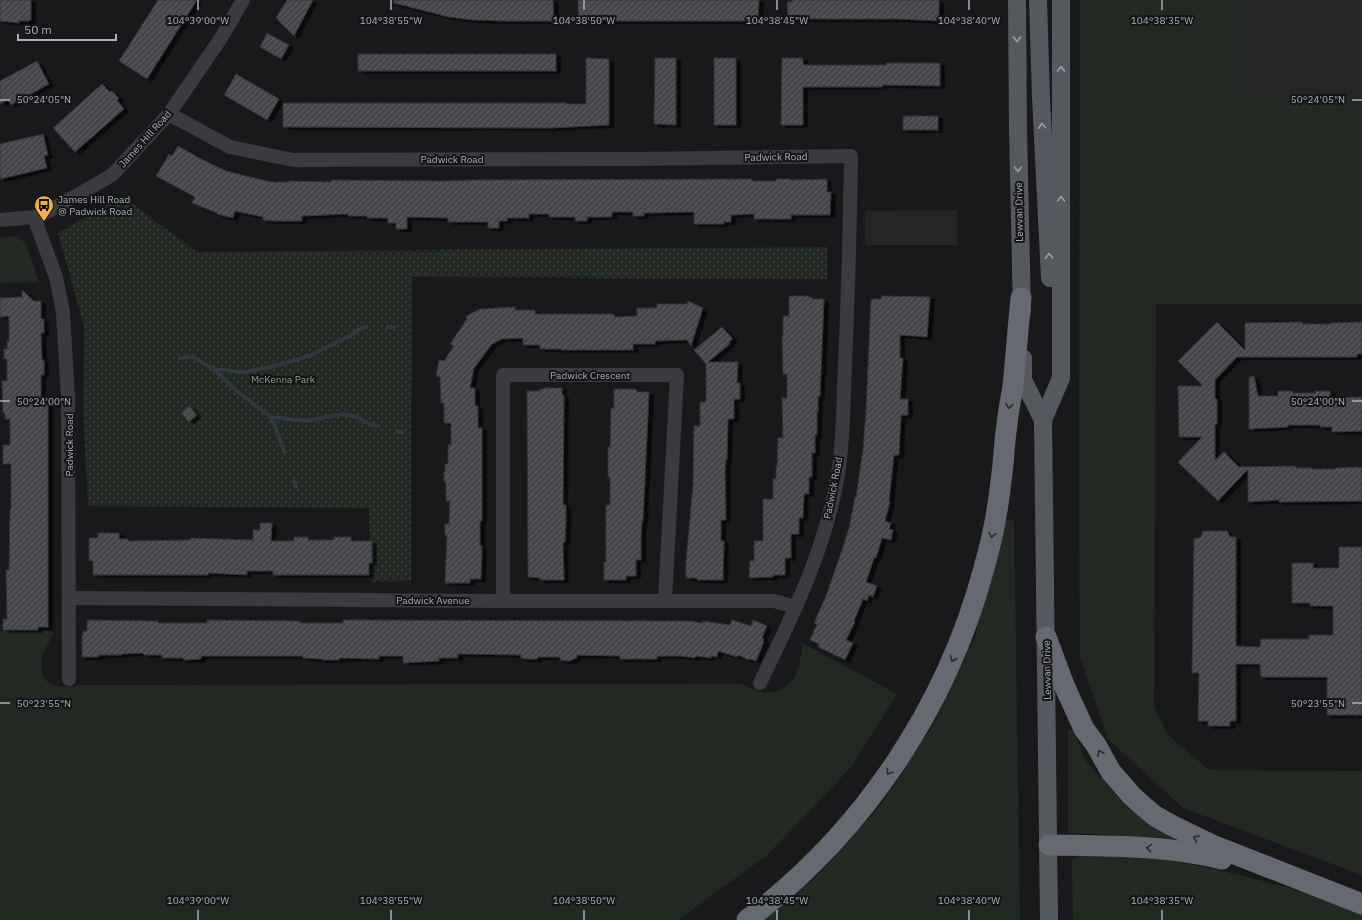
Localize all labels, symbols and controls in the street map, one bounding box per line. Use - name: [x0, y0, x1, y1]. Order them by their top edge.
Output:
- text: 104°39'00"W: [167, 14, 229, 27]
- text: 104°38'55"W: [360, 14, 422, 27]
- text: 104°38'50"W: [553, 14, 615, 27]
- text: 104°38'45"W: [746, 14, 808, 27]
- text: 104°38'40"W: [938, 14, 1000, 27]
- text: 104°38'35"W: [1131, 14, 1193, 27]
- scale bar: [18, 16, 116, 42]
- text: 50 m: [24, 22, 52, 37]
- one-way arrow: [1013, 36, 1021, 42]
- one-way arrow: [1057, 66, 1065, 72]
- text: 50°24'05"N: [17, 93, 71, 106]
- text: 50°24'05"N: [1291, 93, 1345, 106]
- street label: James Hill Road: [116, 108, 174, 170]
- one-way arrow: [1038, 123, 1046, 129]
- street label: Padwick Road: [744, 150, 808, 164]
- street label: Padwick Road: [421, 153, 483, 166]
- one-way arrow: [1014, 166, 1023, 172]
- street label: Lewvan Drive: [1012, 182, 1026, 242]
- place label: James Hill Road @ Padwick Road: [58, 193, 132, 218]
- bus stop icon: James Hill Road @ Padwick Road: [33, 194, 55, 222]
- one-way arrow: [1057, 196, 1065, 202]
- one-way arrow: [1044, 253, 1053, 259]
- street label: Padwick Crescent: [550, 369, 630, 382]
- park label: McKenna Park: [251, 373, 316, 386]
- text: 50°24'00"N: [17, 395, 71, 408]
- text: 50°24'00"N: [1291, 395, 1345, 408]
- one-way arrow: [1006, 403, 1014, 409]
- street label: Padwick Road: [63, 414, 76, 476]
- street label: Padwick Road: [821, 456, 845, 520]
- one-way arrow: [988, 532, 997, 538]
- street label: Padwick Avenue: [396, 594, 470, 607]
- street label: Lewvan Drive: [1040, 640, 1054, 700]
- one-way arrow: [949, 655, 957, 662]
- text: 50°23'55"N: [17, 697, 71, 710]
- text: 50°23'55"N: [1291, 697, 1345, 710]
- one-way arrow: [1097, 750, 1105, 758]
- one-way arrow: [887, 767, 894, 774]
- one-way arrow: [1192, 835, 1200, 843]
- one-way arrow: [1146, 844, 1152, 853]
- text: 104°39'00"W: [167, 894, 229, 907]
- text: 104°38'55"W: [360, 894, 422, 907]
- text: 104°38'50"W: [553, 894, 615, 907]
- text: 104°38'45"W: [746, 894, 808, 907]
- text: 104°38'40"W: [938, 894, 1000, 907]
- text: 104°38'35"W: [1131, 894, 1193, 907]

